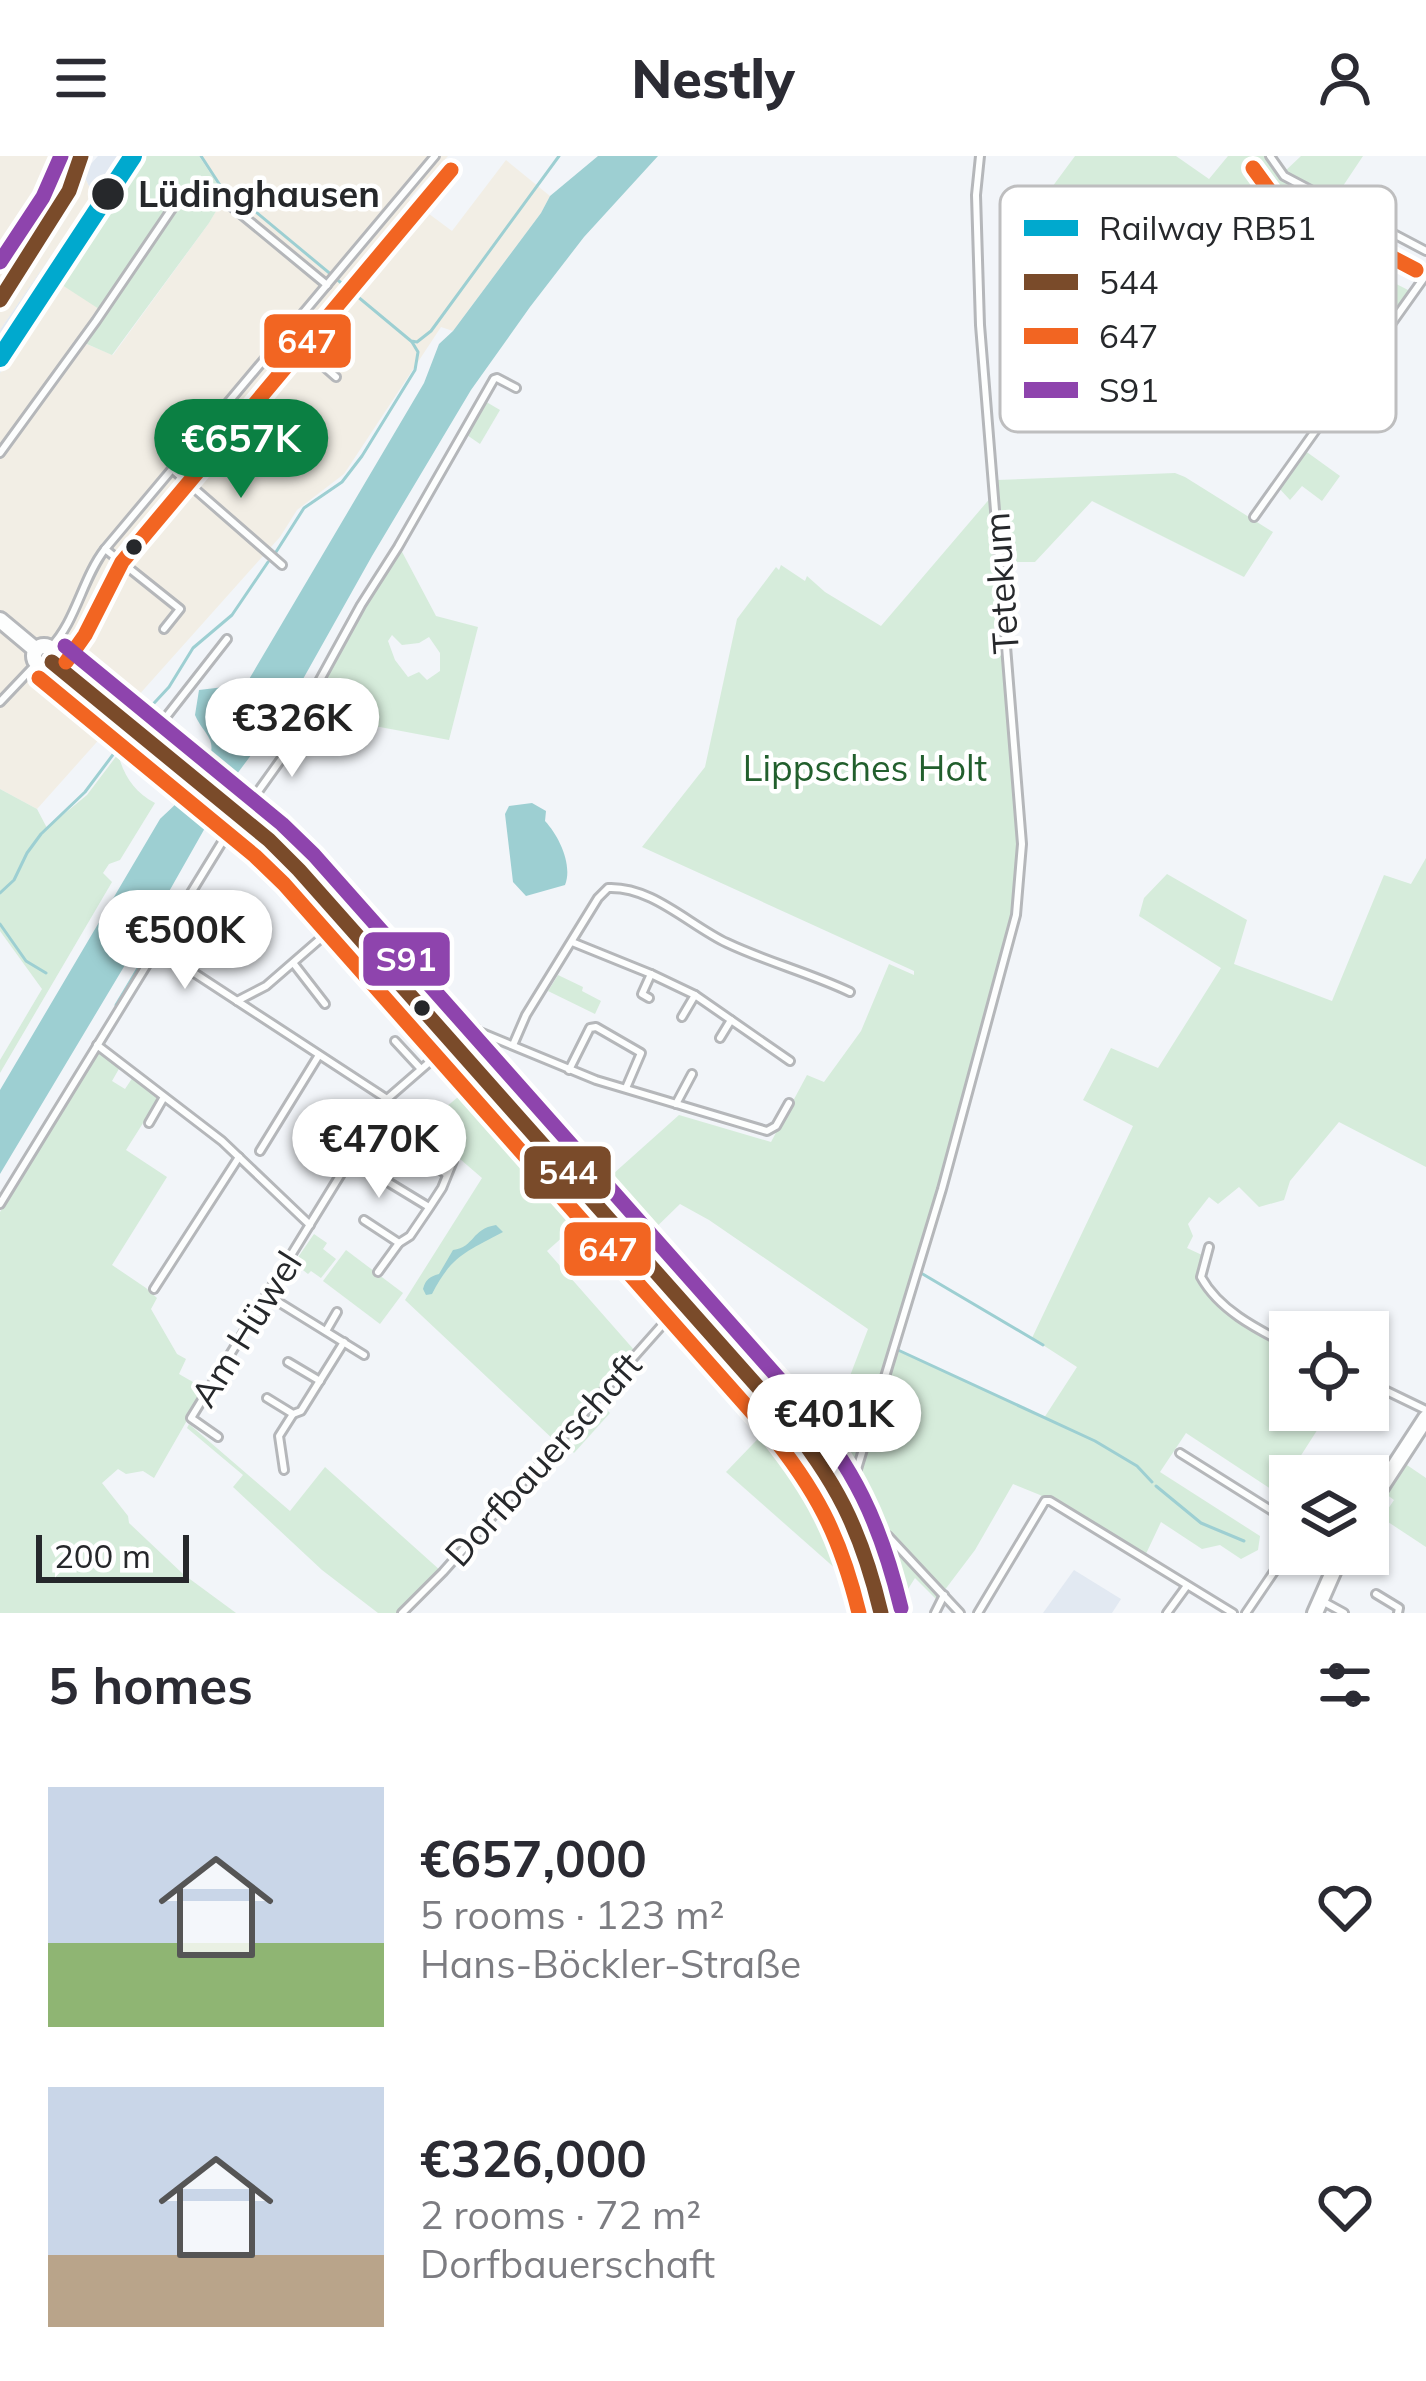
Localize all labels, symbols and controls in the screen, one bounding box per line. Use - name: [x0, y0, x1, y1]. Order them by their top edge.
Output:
- text: Nestly: [631, 44, 795, 112]
- icon: menu: [48, 45, 114, 111]
- icon: person: [1312, 45, 1378, 111]
- place label: Lüdinghausen: [138, 171, 380, 216]
- marker: Lüdinghausen: [89, 175, 127, 213]
- legend: [1000, 186, 1396, 432]
- text: Railway RB51: [1099, 207, 1316, 248]
- text: 544: [1099, 261, 1158, 302]
- line badge: 647: [262, 312, 353, 370]
- text: 647: [1099, 315, 1158, 356]
- text: 647: [277, 320, 337, 361]
- text: S91: [1099, 369, 1159, 410]
- pin: €657K: [157, 399, 325, 501]
- text: €657K: [181, 413, 301, 462]
- street label: Tetekum: [973, 511, 1028, 655]
- unlabelled marker: [123, 536, 145, 558]
- pin: €326K: [208, 678, 376, 780]
- text: €326K: [232, 692, 352, 741]
- park label: Lippsches Holt: [743, 745, 987, 790]
- pin: €500K: [101, 890, 269, 992]
- text: €500K: [125, 904, 245, 953]
- line badge: S91: [361, 930, 452, 988]
- text: S91: [376, 938, 436, 979]
- unlabelled marker: [411, 997, 433, 1019]
- pin: €470K: [295, 1099, 463, 1201]
- text: €470K: [319, 1113, 439, 1162]
- line badge: 544: [522, 1144, 613, 1201]
- text: 544: [538, 1151, 598, 1192]
- line badge: 647: [562, 1220, 653, 1278]
- text: 647: [578, 1228, 638, 1269]
- street label: Am Hüwel: [180, 1243, 311, 1415]
- map controls: [1269, 1311, 1389, 1575]
- button: locate: [1269, 1311, 1389, 1431]
- street label: Dorfbauerschaft: [435, 1342, 650, 1575]
- pin: €401K: [750, 1374, 918, 1476]
- text: €401K: [774, 1388, 894, 1437]
- button: layers: [1269, 1455, 1389, 1575]
- scale bar: [36, 1529, 189, 1582]
- text: 200 m: [54, 1535, 151, 1576]
- icon: filters: [1312, 1652, 1378, 1718]
- text: 5 homes: [48, 1653, 253, 1717]
- text: €657,000: [420, 1826, 647, 1890]
- icon: home: [144, 1835, 288, 1979]
- icon: heart: [1312, 1874, 1378, 1940]
- text: 5 rooms · 123 m²: [420, 1890, 724, 1939]
- text: Hans-Böckler-Straße: [420, 1939, 801, 1988]
- text: €326,000: [420, 2126, 647, 2190]
- icon: home: [144, 2135, 288, 2279]
- icon: heart: [1312, 2174, 1378, 2240]
- text: 2 rooms · 72 m²: [420, 2190, 701, 2239]
- text: Dorfbauerschaft: [420, 2239, 715, 2288]

